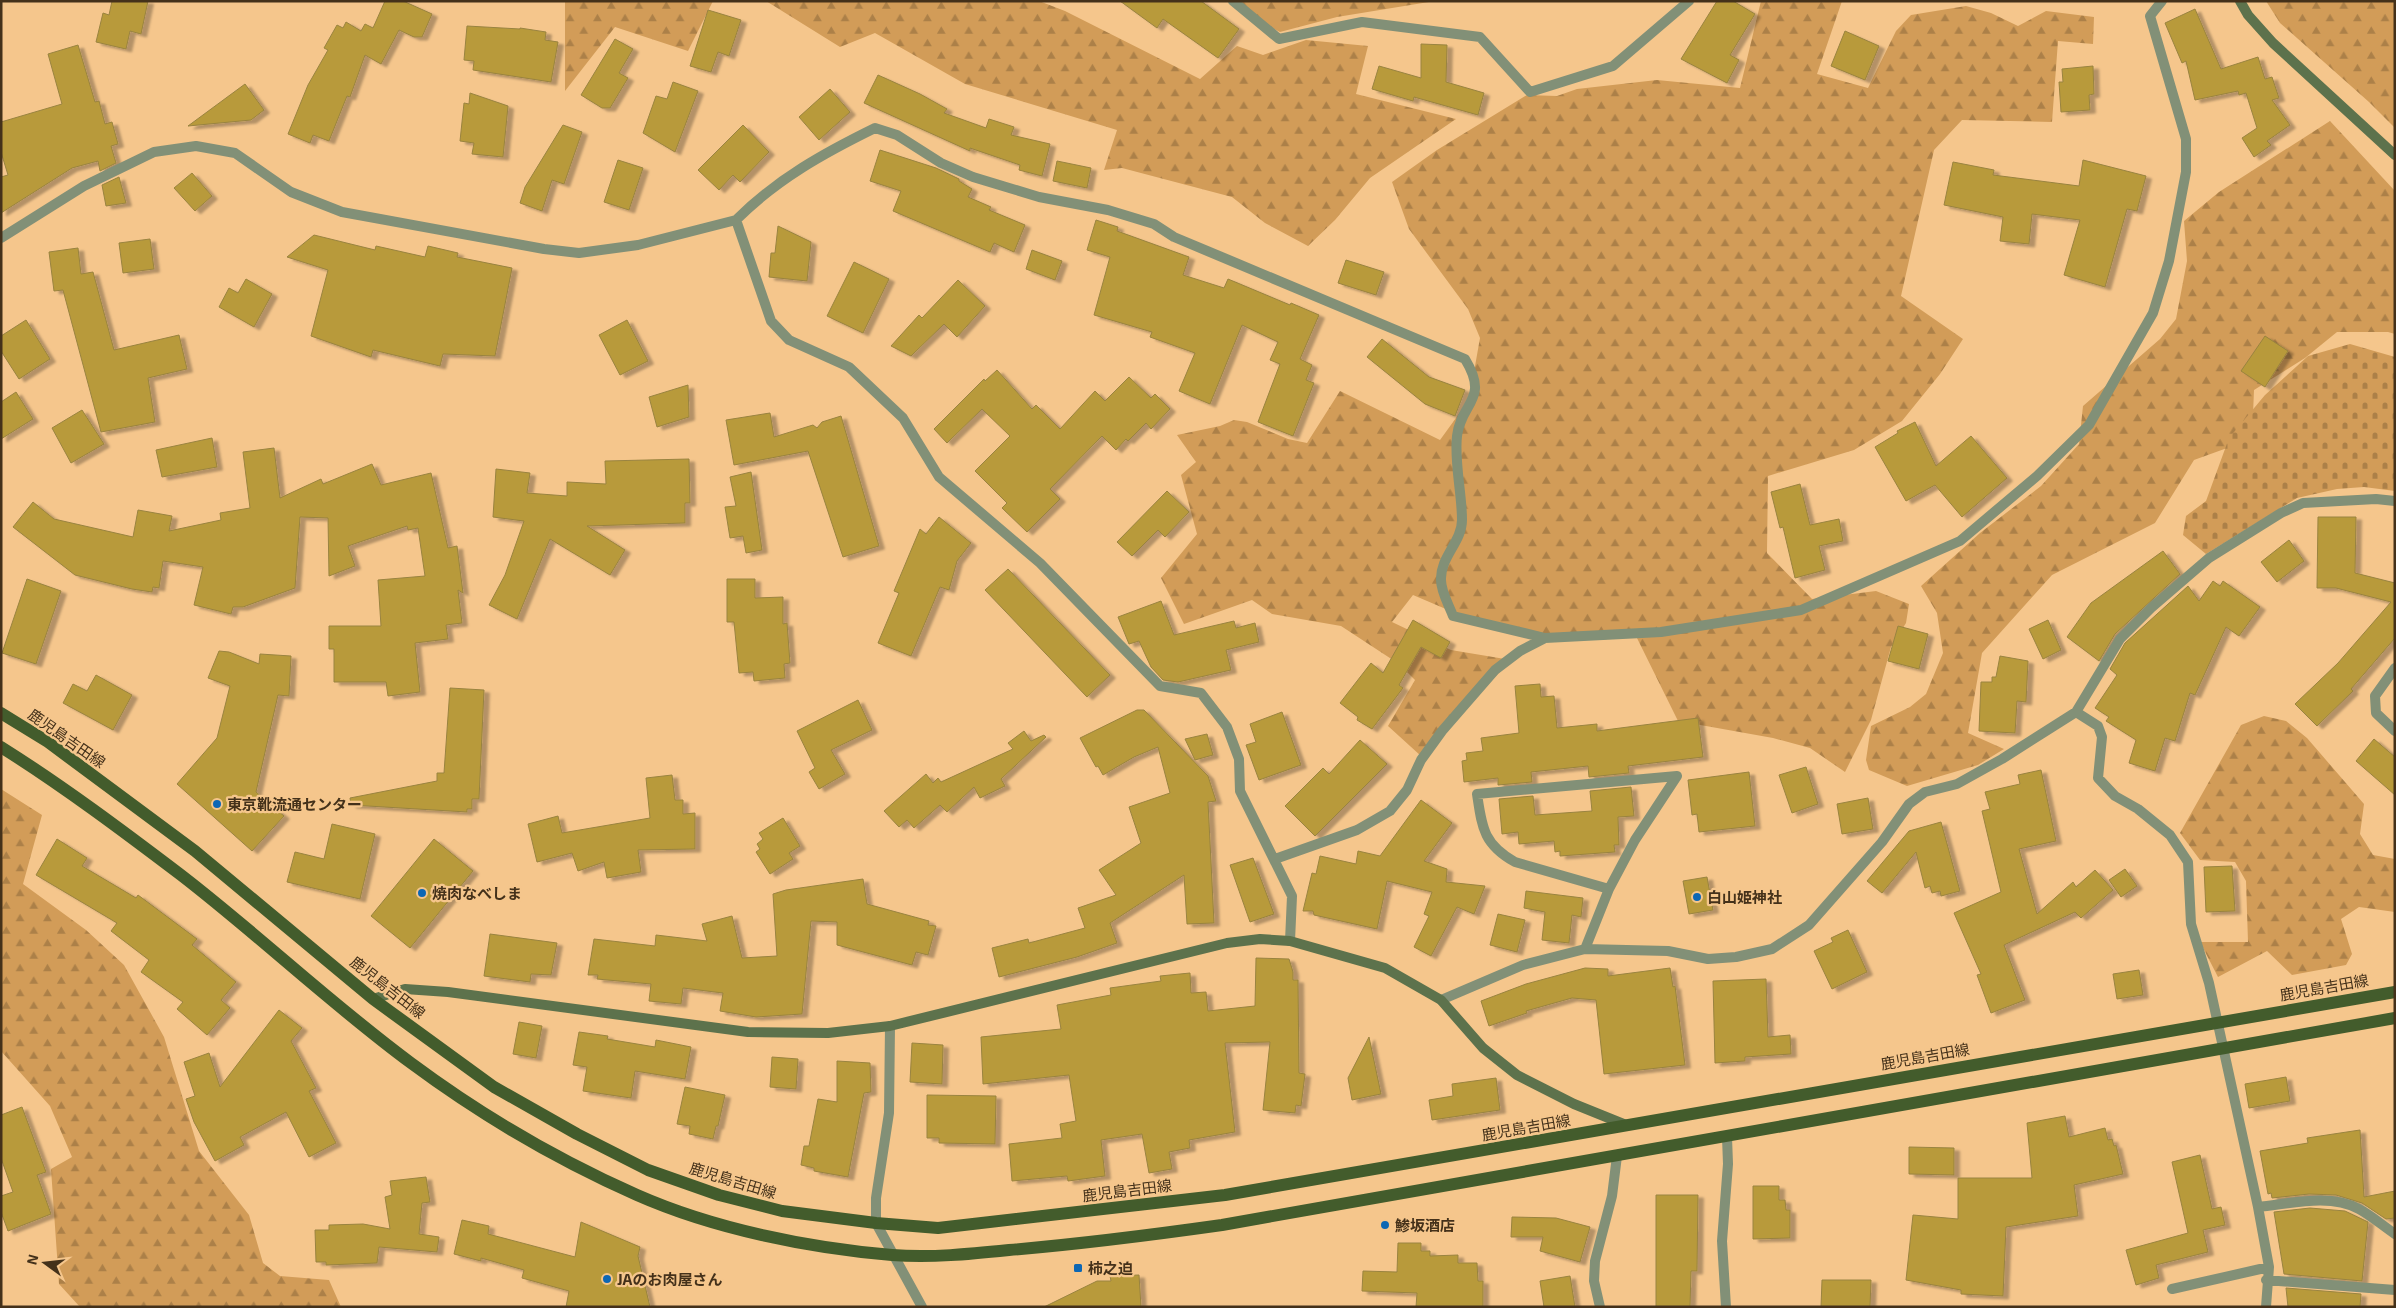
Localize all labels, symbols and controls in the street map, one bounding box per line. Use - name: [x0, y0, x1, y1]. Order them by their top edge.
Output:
- street label: 鹿児島吉田線: [25, 705, 109, 771]
- place label: 東京靴流通センター: [227, 795, 362, 813]
- marker: 東京靴流通センター: [211, 798, 223, 810]
- place label: 焼肉なべしま: [432, 884, 522, 902]
- marker: 焼肉なべしま: [416, 887, 428, 899]
- place label: 白山姫神社: [1707, 888, 1782, 906]
- marker: 白山姫神社: [1691, 891, 1703, 903]
- street label: 鹿児島吉田線: [347, 952, 429, 1022]
- street label: 鹿児島吉田線: [2278, 970, 2370, 1004]
- street label: 鹿児島吉田線: [1879, 1039, 1971, 1073]
- street label: 鹿児島吉田線: [1480, 1110, 1572, 1144]
- street label: 鹿児島吉田線: [687, 1158, 779, 1202]
- street label: 鹿児島吉田線: [1081, 1176, 1173, 1204]
- place label: 鯵坂酒店: [1395, 1216, 1455, 1234]
- marker: 鯵坂酒店: [1379, 1219, 1391, 1231]
- north arrow: [20, 1238, 70, 1288]
- text: N: [22, 1252, 41, 1267]
- place label: 柿之迫: [1088, 1259, 1133, 1277]
- marker: 柿之迫: [1072, 1262, 1084, 1274]
- place label: JAのお肉屋さん: [617, 1270, 722, 1288]
- marker: JAのお肉屋さん: [601, 1273, 613, 1285]

